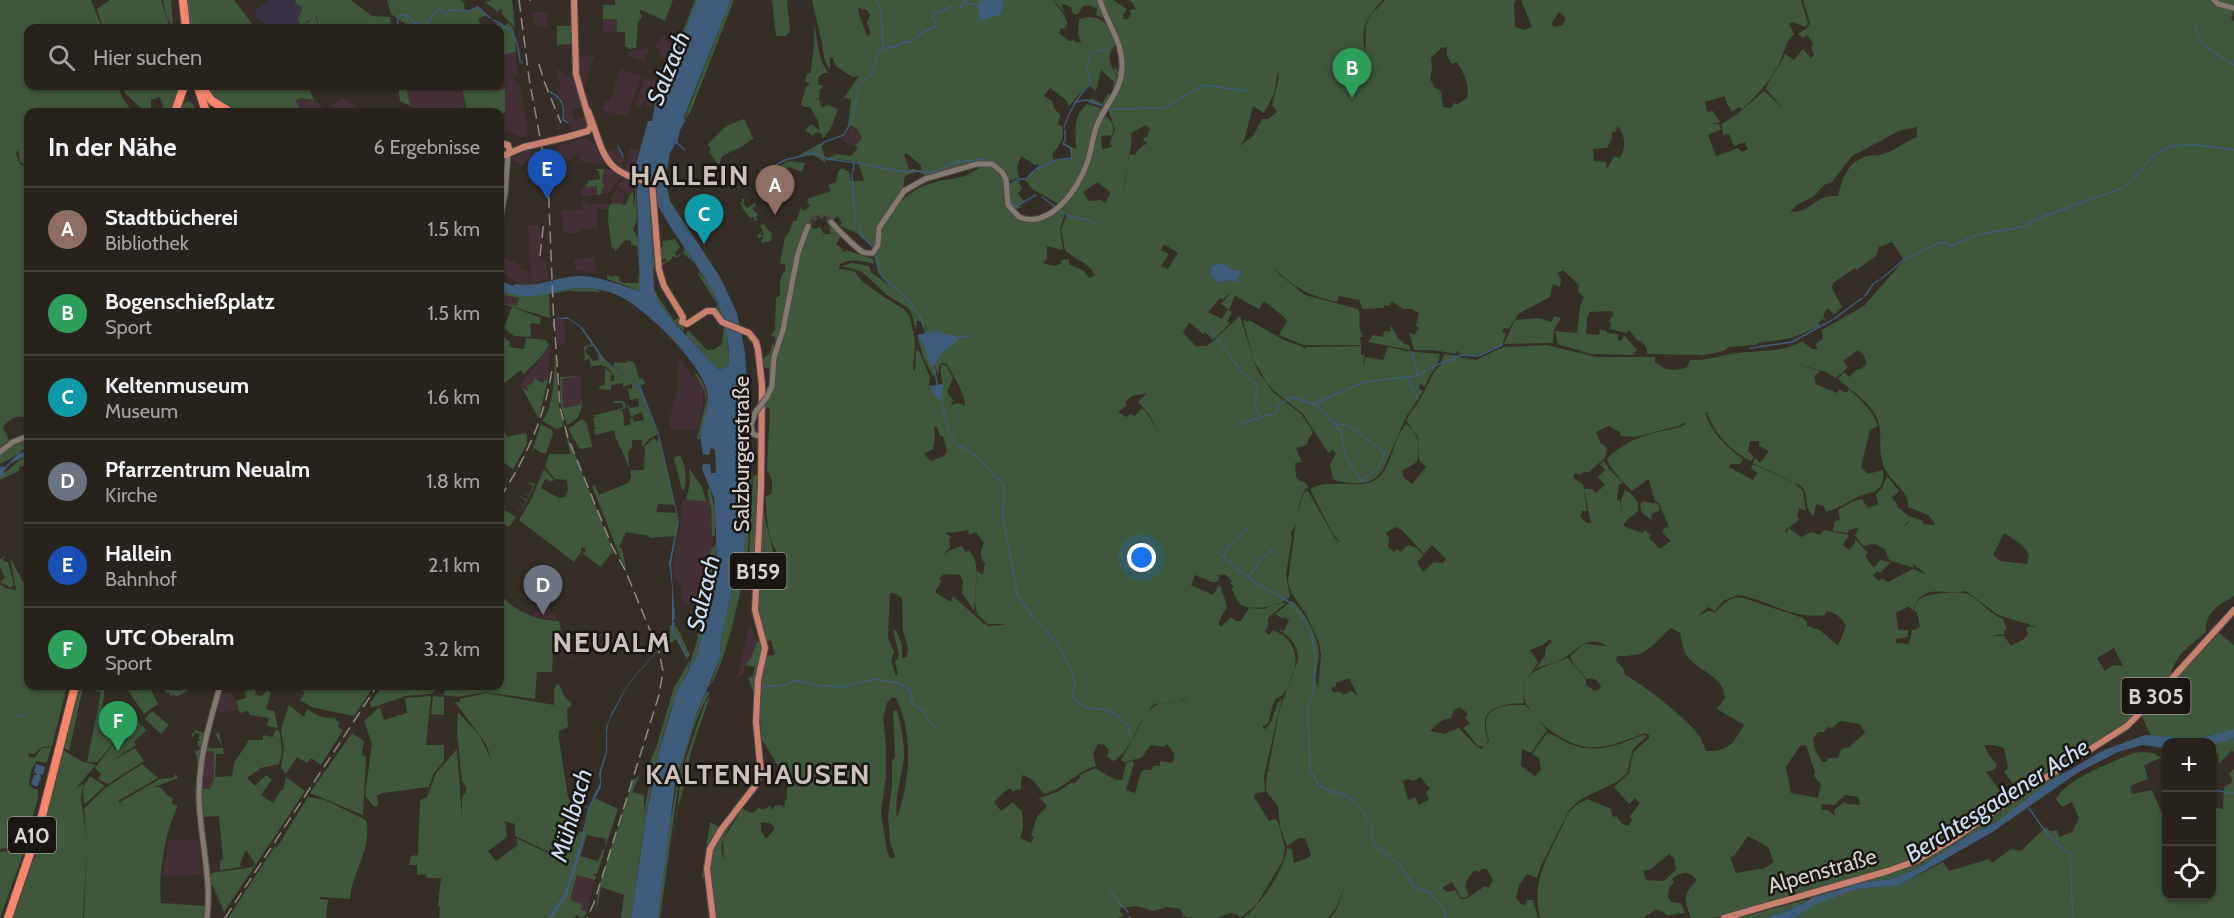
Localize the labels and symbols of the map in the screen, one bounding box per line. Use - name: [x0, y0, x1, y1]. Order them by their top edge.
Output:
- water label: Salzach: [640, 27, 696, 109]
- pin: B: [1332, 48, 1372, 98]
- pin: E: [528, 150, 566, 199]
- district label: HALLEIN: [630, 158, 750, 192]
- pin: A: [756, 166, 794, 215]
- pin: C: [684, 194, 724, 244]
- street label: Salzburgerstraße: [728, 376, 755, 532]
- your location: [1127, 543, 1156, 572]
- water label: Salzach: [680, 552, 726, 634]
- road number: B159: [730, 553, 786, 589]
- pin: D: [524, 566, 562, 615]
- district label: NEUALM: [552, 625, 672, 659]
- road number: B 305: [2122, 678, 2190, 714]
- pin: F: [98, 702, 138, 751]
- water label: Berchtesgadener Ache: [1900, 732, 2094, 868]
- district label: KALTENHAUSEN: [645, 757, 871, 791]
- water label: Mühlbach: [544, 765, 598, 866]
- road number: A10: [8, 817, 56, 853]
- street label: Alpenstraße: [1764, 843, 1880, 899]

